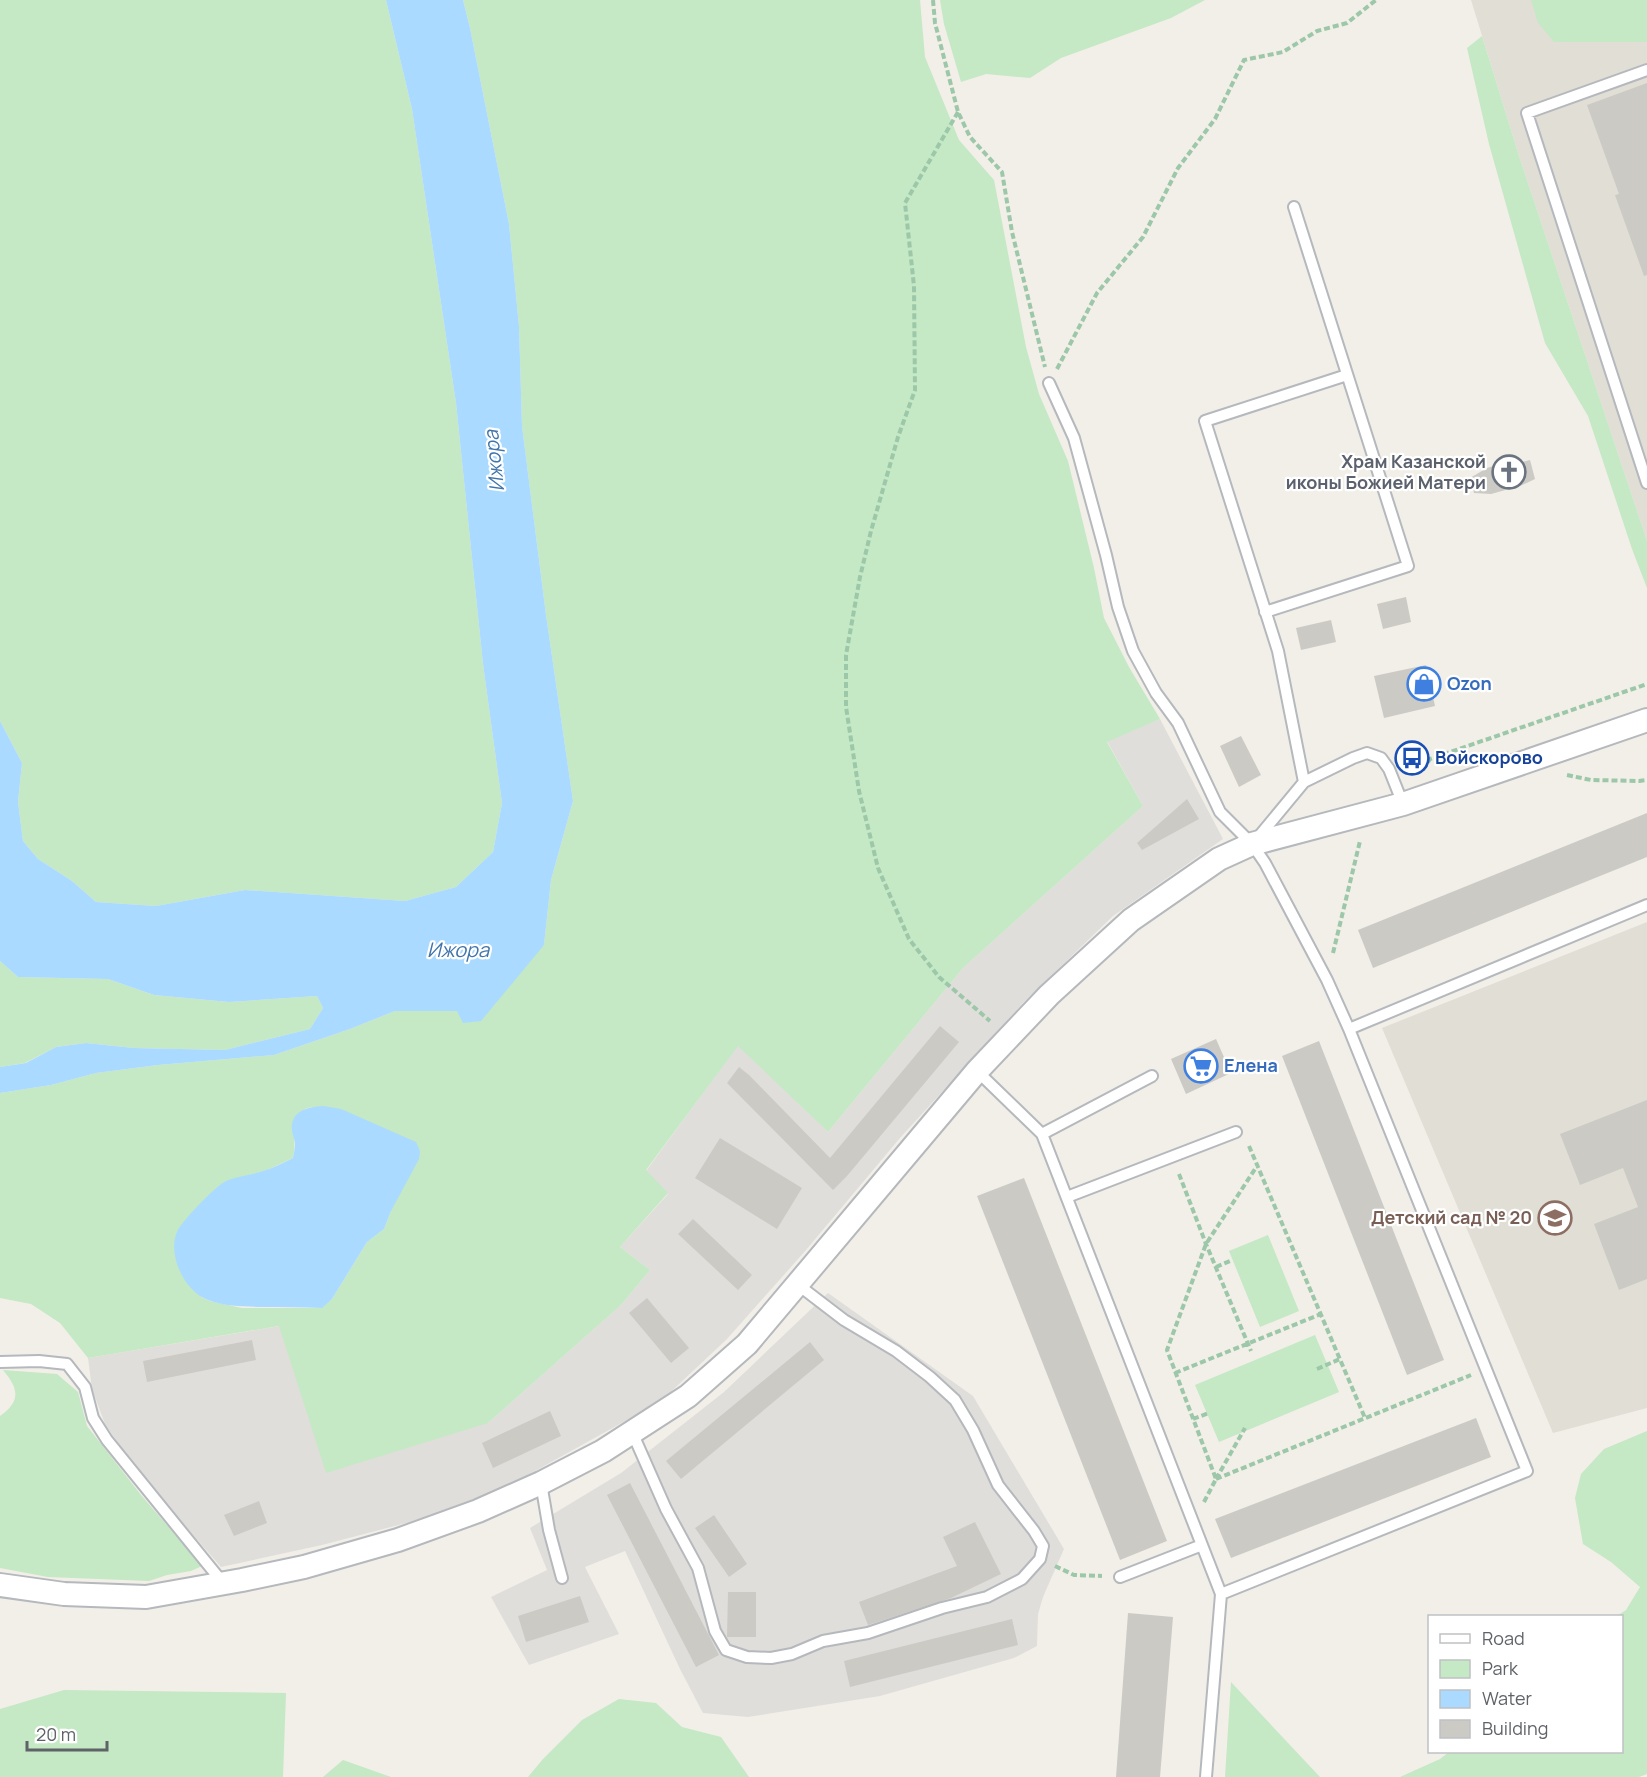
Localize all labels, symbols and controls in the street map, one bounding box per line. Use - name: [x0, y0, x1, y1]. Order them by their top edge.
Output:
- water label: Ижора: [477, 428, 510, 493]
- place label: Храм Казанской иконы Божией Матери: [1286, 449, 1486, 494]
- church icon: Храм Казанской иконы Божией Матери: [1491, 454, 1527, 490]
- shop icon: Ozon: [1406, 666, 1442, 702]
- place label: Ozon: [1447, 671, 1492, 695]
- bus stop icon: Войскорово: [1394, 740, 1430, 776]
- place label: Войскорово: [1435, 745, 1543, 769]
- water label: Ижора: [427, 936, 490, 963]
- supermarket icon: Елена: [1183, 1048, 1219, 1084]
- place label: Елена: [1224, 1053, 1278, 1077]
- school or university icon: Детский сад № 20: [1537, 1200, 1573, 1236]
- place label: Детский сад № 20: [1371, 1205, 1532, 1229]
- legend: [1428, 1615, 1623, 1753]
- text: Road: [1482, 1626, 1525, 1650]
- text: Park: [1482, 1656, 1519, 1680]
- text: Water: [1482, 1686, 1532, 1710]
- scale bar: [27, 1714, 106, 1752]
- text: Building: [1482, 1716, 1548, 1740]
- text: 20 m: [36, 1722, 76, 1746]

